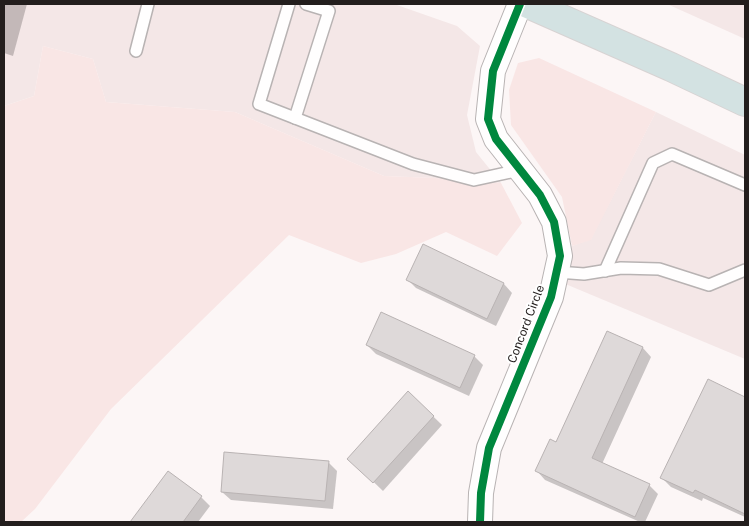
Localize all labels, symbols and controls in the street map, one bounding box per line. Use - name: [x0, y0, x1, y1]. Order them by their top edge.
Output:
- street label: Concord Circle: [505, 283, 547, 365]

